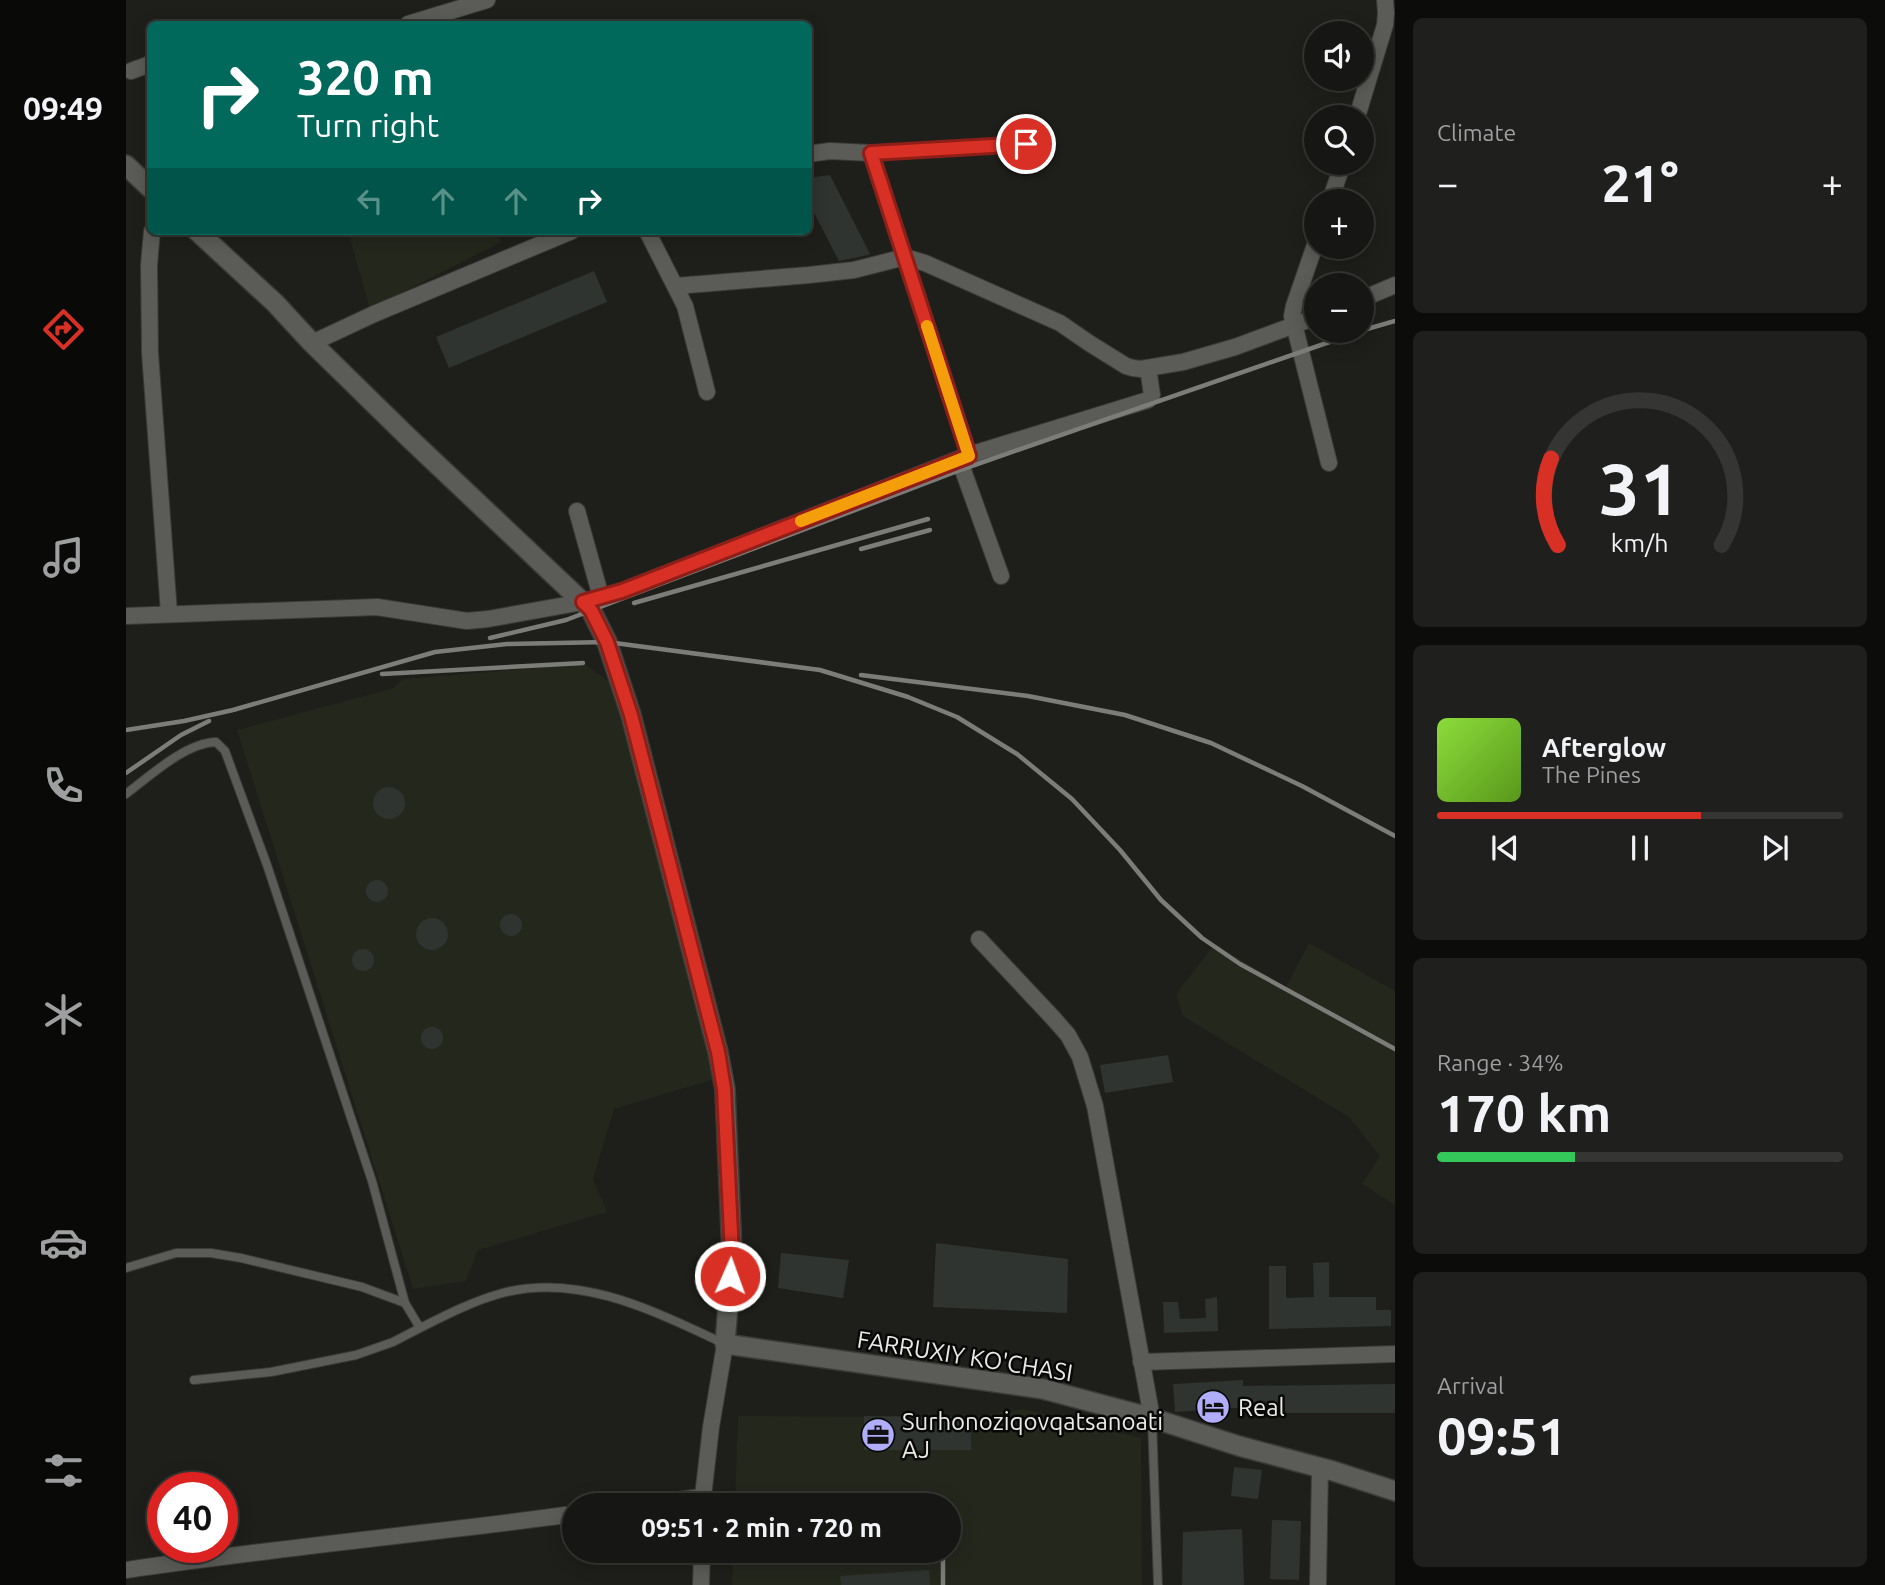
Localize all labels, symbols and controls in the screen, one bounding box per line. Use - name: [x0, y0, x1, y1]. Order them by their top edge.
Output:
- map controls: [1304, 21, 1374, 343]
- button: sound: [1304, 21, 1374, 91]
- icon: right: [182, 49, 273, 140]
- text: 320 m: [297, 49, 434, 104]
- text: 09:49: [23, 90, 103, 126]
- button: search: [1304, 105, 1374, 175]
- text: Turn right: [297, 107, 439, 143]
- pin: [996, 114, 1056, 174]
- text: Climate: [1437, 120, 1516, 145]
- icon: arrive: [1007, 125, 1045, 163]
- text: 21°: [1601, 154, 1679, 212]
- text: −: [1437, 162, 1458, 204]
- text: +: [1822, 162, 1843, 204]
- icon: left: [351, 182, 389, 220]
- icon: ahead: [424, 182, 462, 220]
- icon: ahead: [497, 182, 535, 220]
- icon: right: [570, 182, 608, 220]
- button: +: [1304, 189, 1374, 259]
- button: −: [1304, 273, 1374, 343]
- icon: directions: [39, 305, 88, 354]
- text: 31: [1599, 448, 1681, 530]
- text: km/h: [1611, 529, 1669, 557]
- icon: music: [39, 533, 88, 582]
- text: Afterglow: [1542, 733, 1666, 762]
- icon: phone: [39, 761, 88, 810]
- text: The Pines: [1542, 762, 1641, 787]
- icon: previous: [1486, 829, 1524, 867]
- icon: pause: [1621, 829, 1659, 867]
- icon: next: [1756, 829, 1794, 867]
- icon: climate: [39, 990, 88, 1039]
- text: Range · 34%: [1437, 1050, 1564, 1075]
- text: 170 km: [1437, 1084, 1611, 1142]
- icon: car: [39, 1218, 88, 1267]
- position arrow: [693, 1239, 767, 1313]
- street label: FARRUXIY KO'CHASI: [855, 1326, 1075, 1386]
- text: Arrival: [1437, 1373, 1504, 1398]
- hotel icon: Real: [1194, 1388, 1232, 1426]
- place label: Real: [1238, 1394, 1285, 1421]
- text: 09:51: [1437, 1407, 1567, 1465]
- place label: Surhonoziqovqatsanoati AJ: [902, 1408, 1163, 1463]
- office icon: Surhonoziqovqatsanoati AJ: [859, 1416, 897, 1454]
- icon: filters: [39, 1446, 88, 1495]
- speed limit sign: 40: [147, 1472, 238, 1563]
- text: 09:51 · 2 min · 720 m: [641, 1513, 882, 1542]

